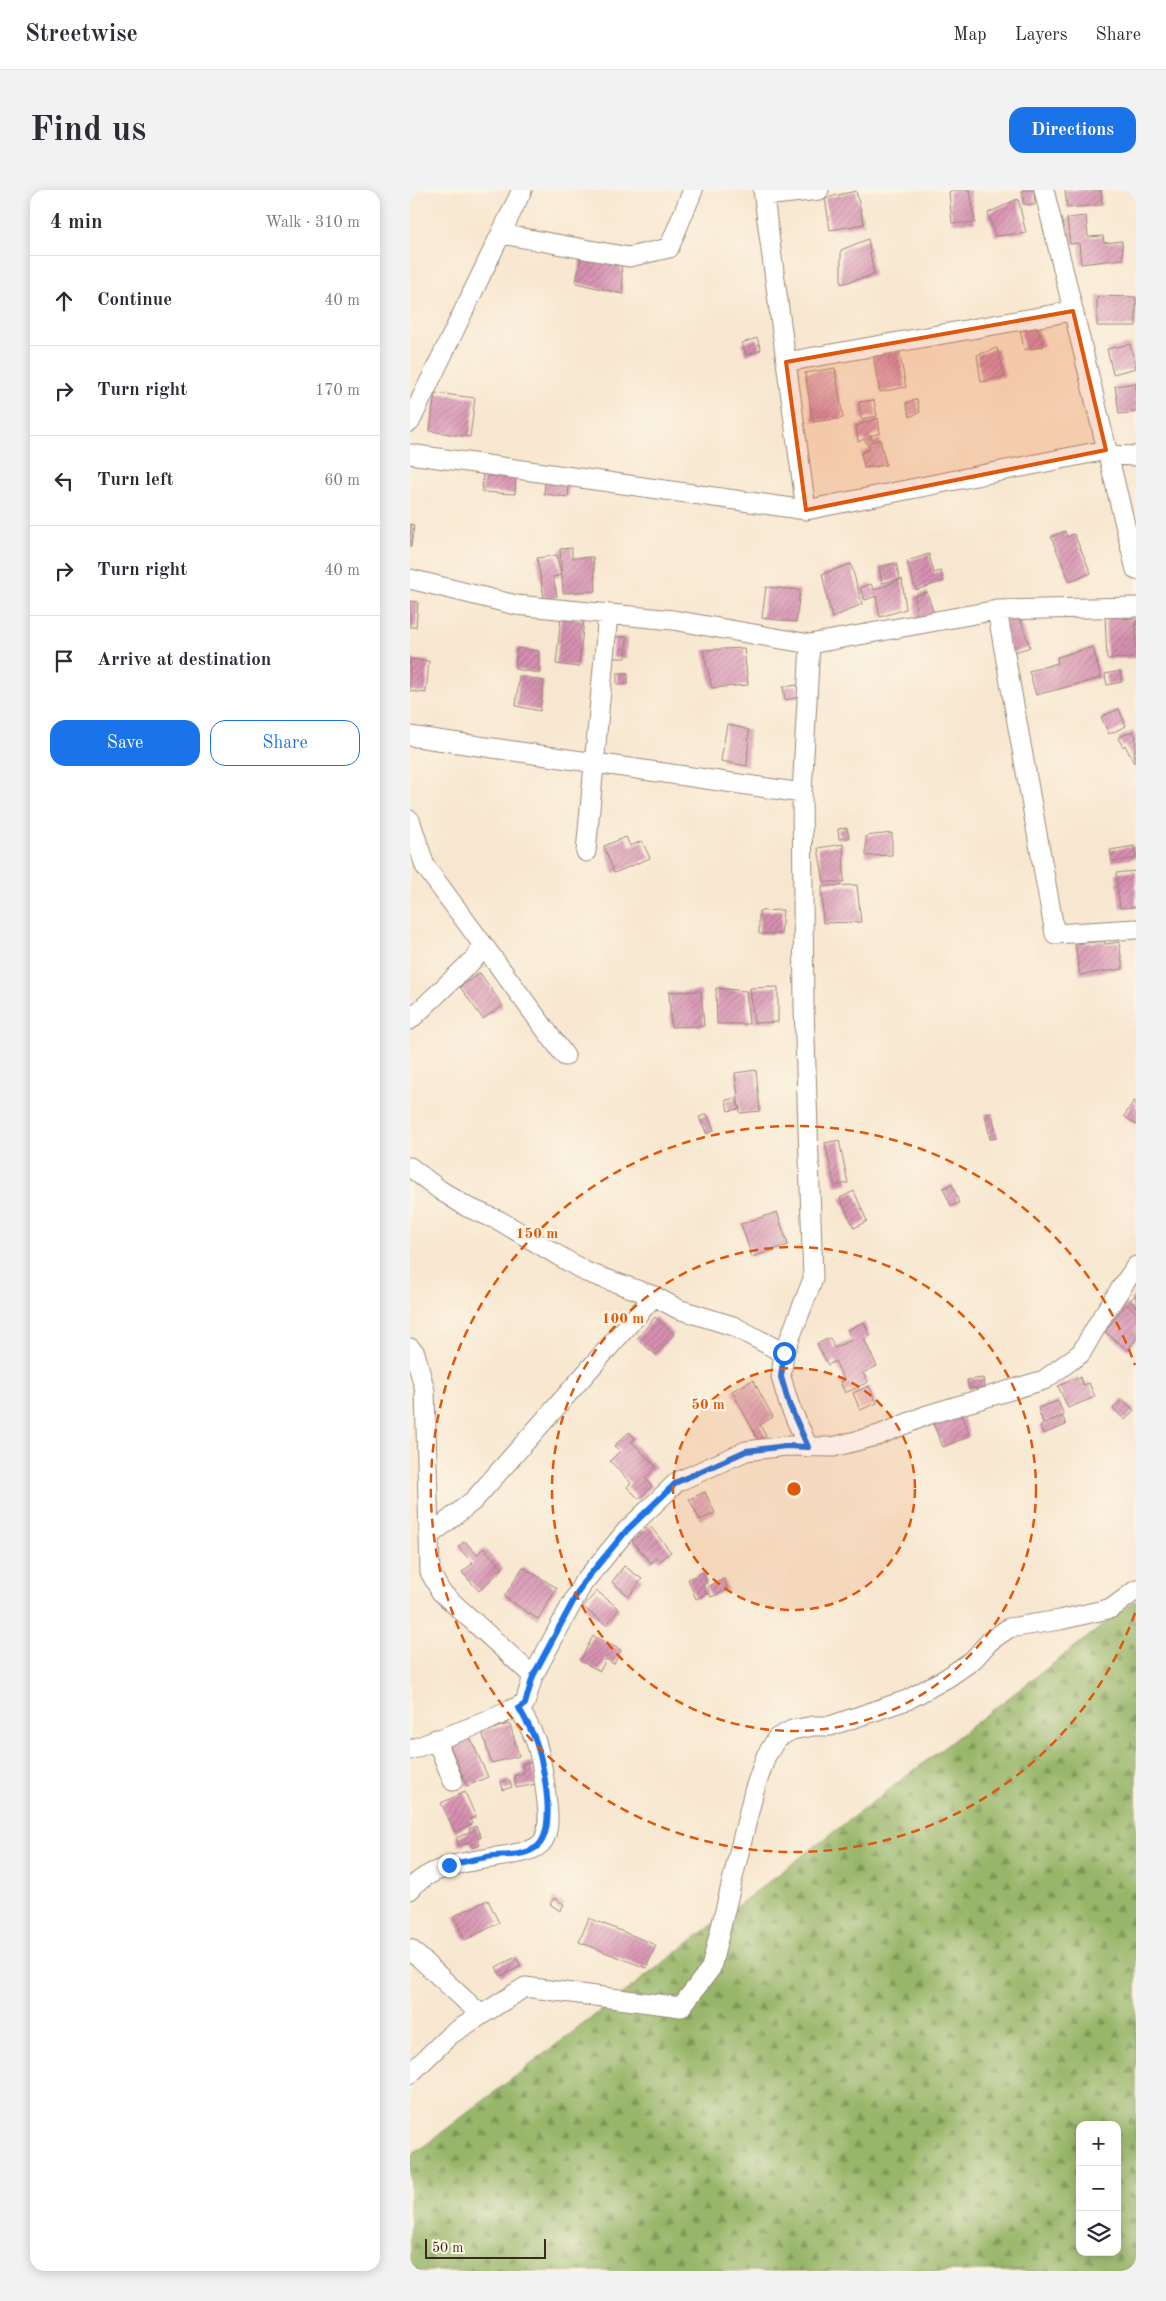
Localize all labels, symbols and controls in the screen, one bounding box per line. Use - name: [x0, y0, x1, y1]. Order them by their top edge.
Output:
- text: Streetwise: [25, 23, 138, 47]
- text: Map: [953, 26, 987, 44]
- text: Layers: [1015, 26, 1067, 44]
- text: Share: [1095, 26, 1141, 44]
- button: Directions: [1009, 107, 1136, 153]
- text: Find us: [30, 113, 146, 148]
- text: 4 min: [50, 212, 103, 233]
- text: Walk · 310 m: [265, 215, 360, 231]
- icon: ahead: [50, 287, 78, 315]
- text: Continue: [97, 291, 172, 310]
- text: 40 m: [324, 293, 360, 309]
- icon: right: [50, 377, 78, 405]
- text: Turn right: [97, 381, 187, 400]
- text: 170 m: [315, 383, 360, 399]
- icon: left: [50, 467, 78, 495]
- text: Turn left: [97, 471, 174, 490]
- text: 60 m: [324, 473, 360, 489]
- icon: right: [50, 557, 78, 585]
- text: Turn right: [97, 561, 187, 580]
- text: 40 m: [324, 563, 360, 579]
- icon: arrive: [50, 647, 78, 675]
- text: Arrive at destination: [97, 651, 271, 670]
- button: Save: [50, 720, 200, 766]
- button: Share: [210, 720, 360, 766]
- text: 150 m: [516, 1227, 558, 1242]
- text: 100 m: [602, 1312, 644, 1327]
- route start: [773, 1342, 796, 1365]
- text: 50 m: [691, 1398, 725, 1413]
- centre of rings: [785, 1480, 803, 1498]
- route end: [438, 1854, 461, 1877]
- map controls: [1076, 2121, 1121, 2256]
- button: +: [1076, 2121, 1121, 2166]
- button: −: [1076, 2166, 1121, 2211]
- button: layers: [1076, 2211, 1121, 2256]
- scale bar: [425, 2236, 546, 2259]
- text: 50 m: [432, 2241, 463, 2255]

